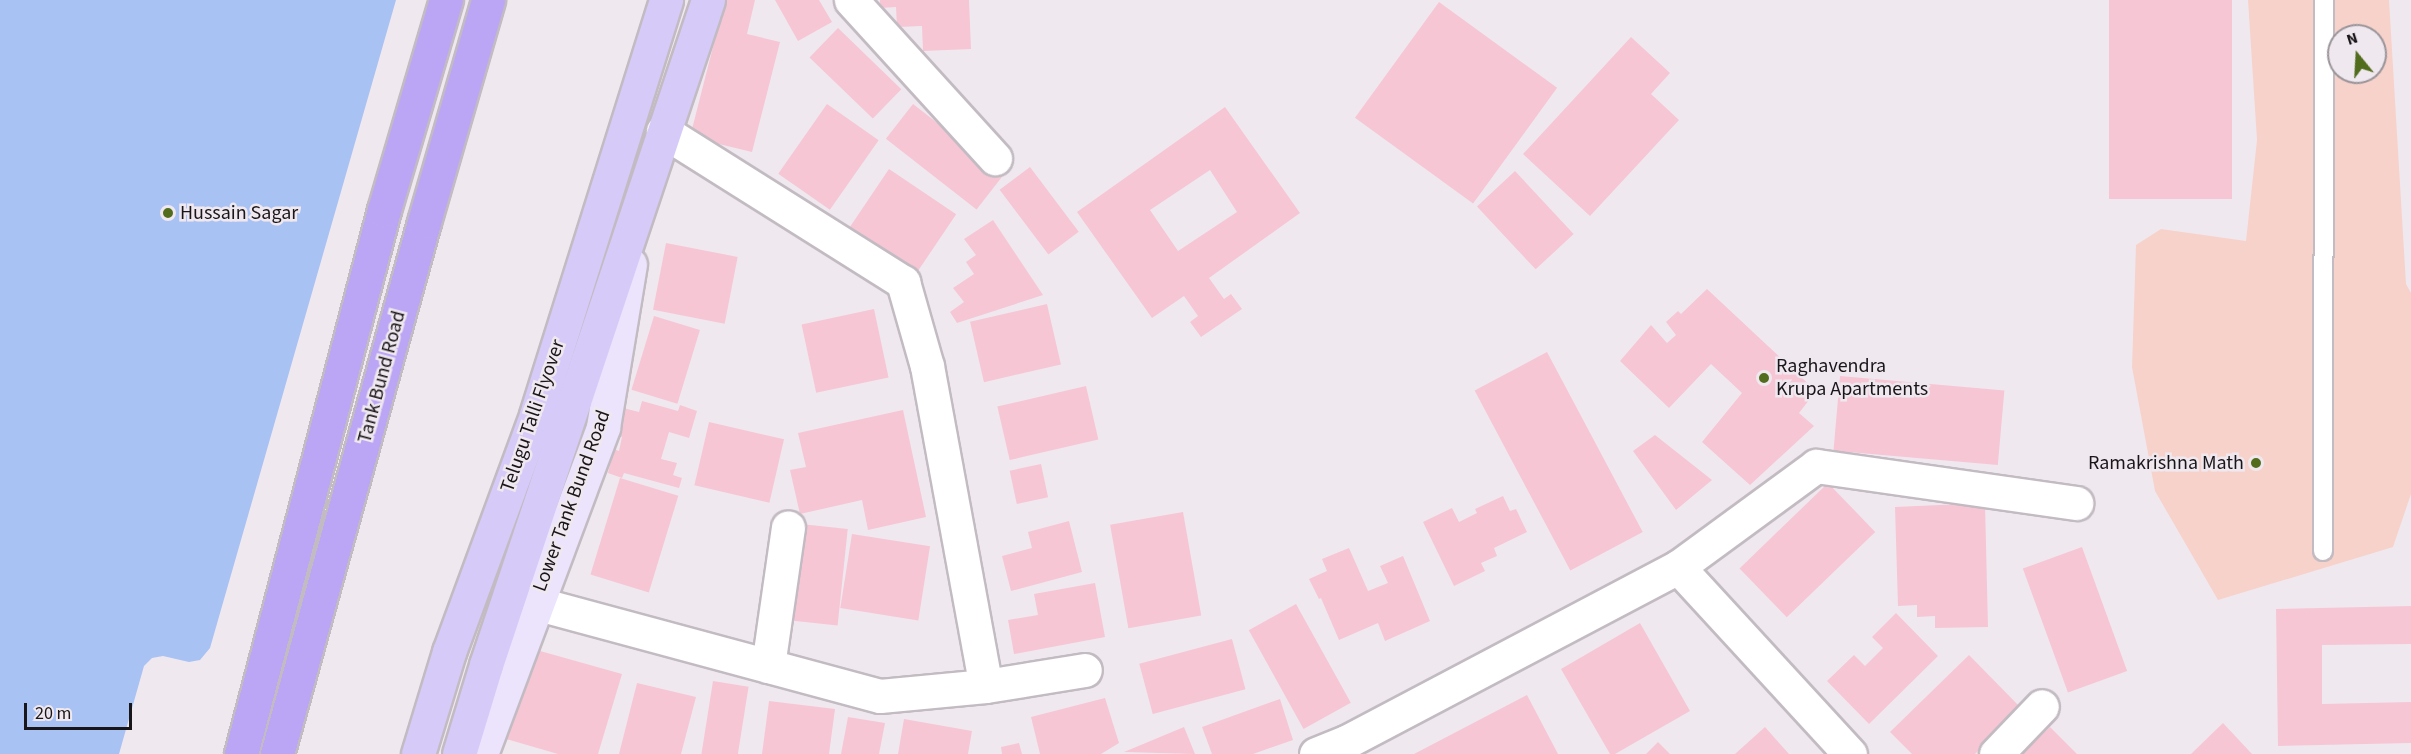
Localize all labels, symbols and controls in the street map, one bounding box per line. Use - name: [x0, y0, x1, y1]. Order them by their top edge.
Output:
- north arrow: [2327, 24, 2387, 84]
- text: N: [2344, 27, 2361, 51]
- place label: Hussain Sagar: [180, 201, 298, 225]
- marker: Hussain Sagar: [161, 206, 175, 220]
- street label: Tank Bund Road: [353, 308, 411, 446]
- street label: Telugu Talli Flyover: [496, 337, 570, 495]
- place label: Raghavendra Krupa Apartments: [1776, 354, 1928, 401]
- marker: Raghavendra Krupa Apartments: [1757, 371, 1771, 385]
- street label: Lower Tank Bund Road: [528, 407, 616, 595]
- place label: Ramakrishna Math: [2088, 451, 2244, 475]
- marker: Ramakrishna Math: [2249, 456, 2263, 470]
- scale bar: [27, 691, 135, 729]
- text: 20 m: [35, 701, 71, 726]

